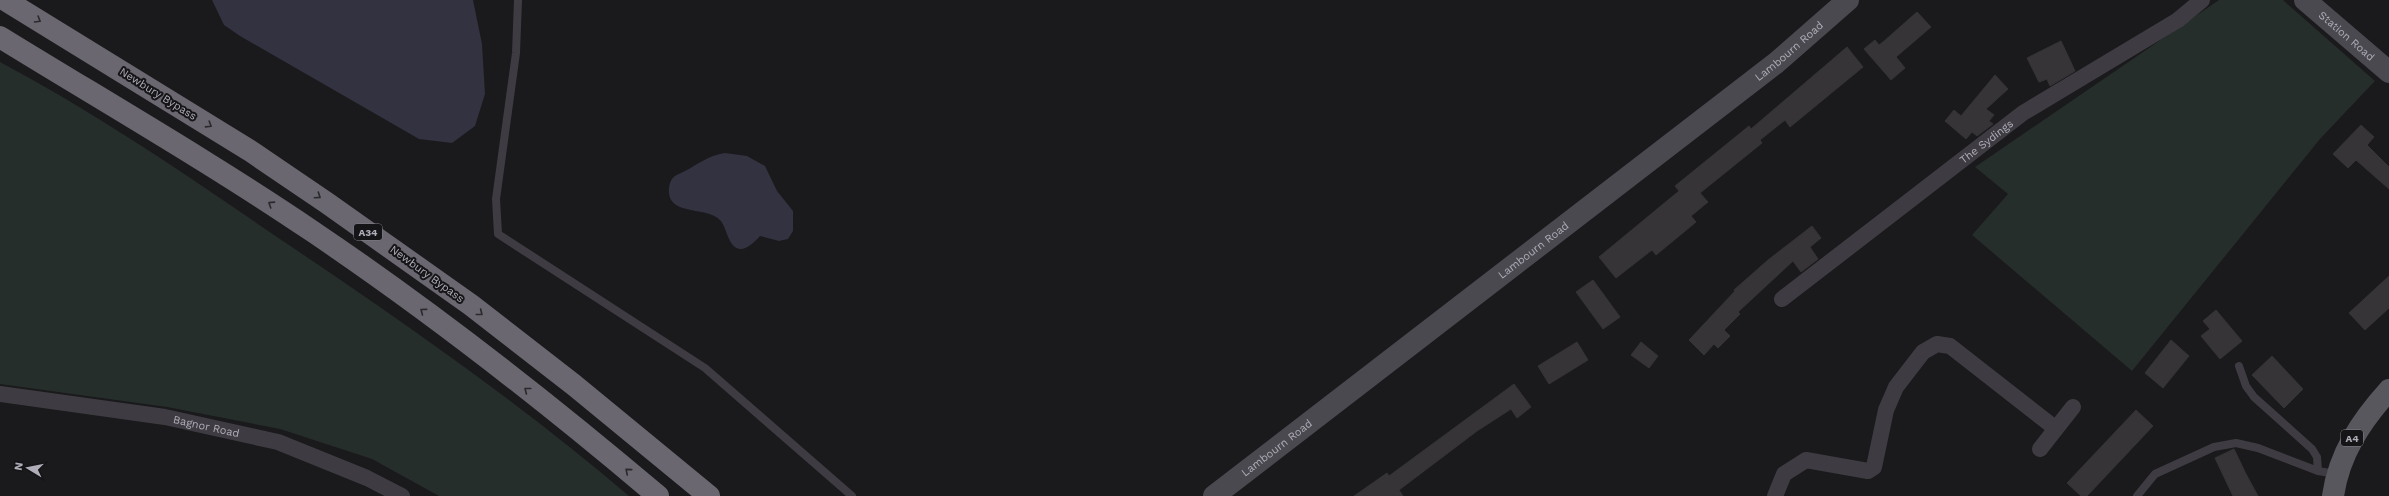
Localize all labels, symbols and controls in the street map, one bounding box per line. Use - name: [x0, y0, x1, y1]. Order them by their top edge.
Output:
- street label: Station Road: [2316, 8, 2377, 63]
- one-way arrow: [34, 16, 41, 23]
- street label: Lambourn Road: [1752, 18, 1826, 84]
- street label: Newbury Bypass: [117, 65, 199, 123]
- street label: The Sydings: [1957, 117, 2016, 166]
- one-way arrow: [204, 121, 211, 128]
- one-way arrow: [313, 191, 320, 198]
- one-way arrow: [268, 201, 275, 209]
- street label: Lambourn Road: [1495, 219, 1571, 281]
- road number: A34: [354, 224, 382, 240]
- street label: Newbury Bypass: [387, 243, 467, 305]
- one-way arrow: [476, 308, 483, 315]
- one-way arrow: [421, 309, 428, 316]
- one-way arrow: [524, 387, 531, 394]
- street label: Bagnor Road: [172, 413, 241, 440]
- street label: Lambourn Road: [1239, 417, 1314, 479]
- road number: A4: [2341, 430, 2363, 446]
- north arrow: [8, 448, 48, 488]
- text: N: [12, 461, 26, 471]
- one-way arrow: [626, 468, 633, 475]

